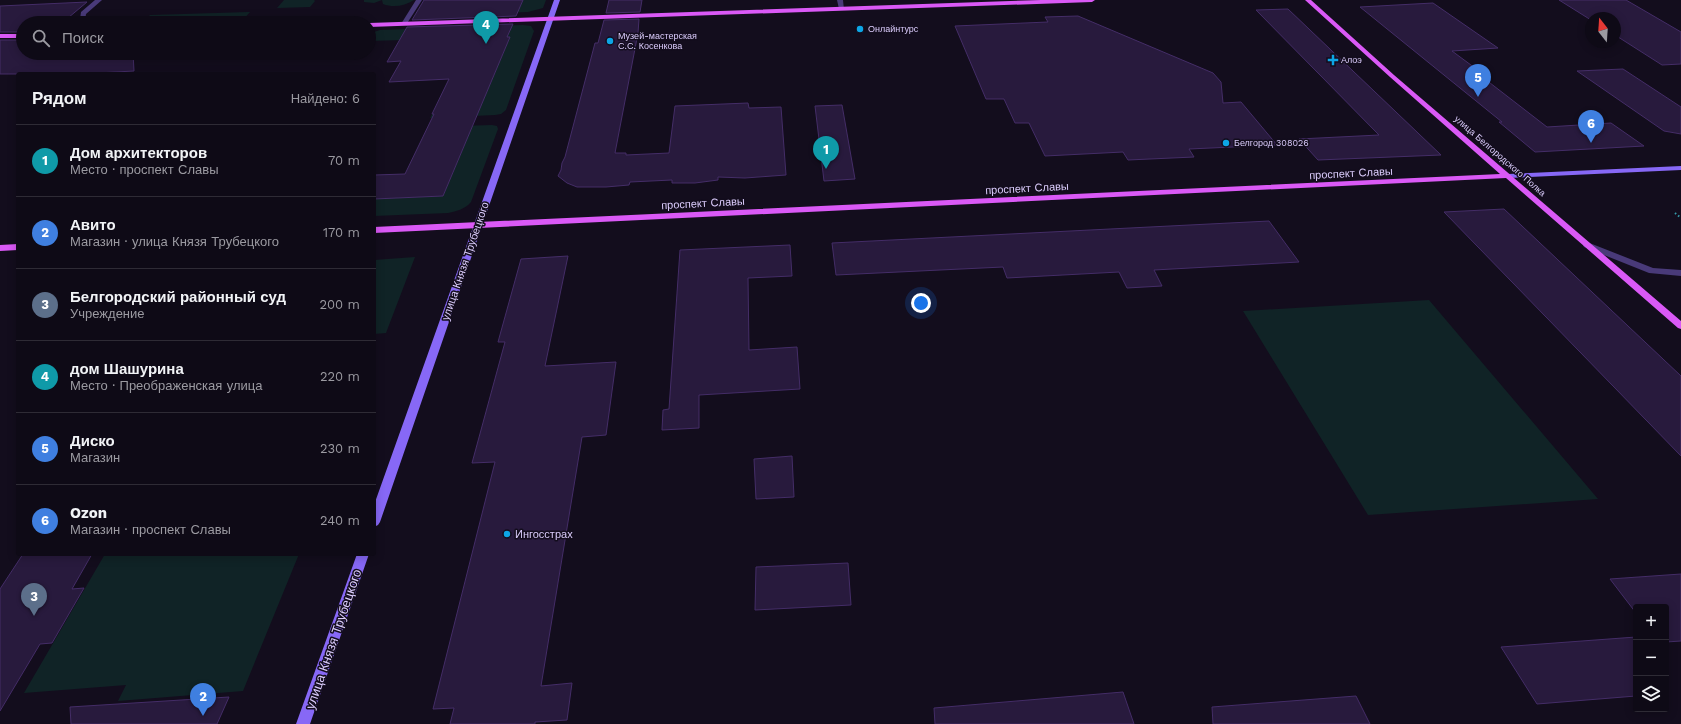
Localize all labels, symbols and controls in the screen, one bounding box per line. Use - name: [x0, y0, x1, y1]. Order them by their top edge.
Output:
- pin: 4: [473, 11, 499, 44]
- north arrow: [1585, 12, 1621, 48]
- search box: [16, 16, 376, 60]
- marker: Онлайнтурс: [855, 24, 865, 34]
- place label: Онлайнтурс: [868, 24, 919, 34]
- icon: search: [30, 27, 52, 49]
- text: Поиск: [62, 29, 104, 47]
- place label: Музей-мастерская С.С. Косенкова: [618, 31, 697, 51]
- marker: Музей-мастерская С.С. Косенкова: [605, 36, 615, 46]
- marker: Алоэ: [1328, 55, 1338, 65]
- place label: Алоэ: [1341, 55, 1362, 65]
- pin: 5: [1465, 64, 1491, 97]
- text: Рядом: [32, 88, 87, 108]
- text: Найдено: 6: [291, 91, 360, 106]
- pin: 6: [1578, 110, 1604, 143]
- street label: улица Белгородского Полка: [1452, 114, 1548, 198]
- pin: 1: [813, 136, 839, 169]
- marker: Белгород 308026: [1221, 138, 1231, 148]
- place label: Белгород 308026: [1234, 138, 1309, 148]
- text: Дом архитекторов: [70, 144, 207, 162]
- text: 1: [42, 153, 48, 168]
- text: 70 m: [328, 153, 360, 168]
- text: Место · проспект Славы: [70, 162, 219, 177]
- street label: проспект Славы: [1309, 165, 1393, 182]
- street label: проспект Славы: [985, 180, 1069, 197]
- street label: проспект Славы: [661, 195, 745, 212]
- street label: улица Князя Трубецкого: [439, 200, 492, 322]
- text: Авито: [70, 216, 116, 234]
- text: 2: [41, 225, 49, 240]
- text: 170 m: [323, 225, 360, 240]
- text: Магазин · улица Князя Трубецкого: [70, 234, 279, 249]
- text: Белгородский районный суд: [70, 288, 286, 306]
- your location: [911, 293, 931, 313]
- text: 3: [41, 297, 49, 312]
- text: 200 m: [319, 297, 360, 312]
- text: Учреждение: [70, 306, 145, 321]
- text: дом Шашурина: [70, 360, 184, 378]
- text: 4: [41, 369, 49, 384]
- text: 220 m: [320, 369, 360, 384]
- text: Место · Преображенская улица: [70, 378, 263, 393]
- text: Диско: [70, 432, 115, 450]
- text: 5: [41, 441, 49, 456]
- text: 230 m: [320, 441, 360, 456]
- text: Магазин: [70, 450, 120, 465]
- text: Ozon: [70, 504, 107, 522]
- text: 6: [41, 513, 49, 528]
- text: 240 m: [320, 513, 360, 528]
- text: Магазин · проспект Славы: [70, 522, 231, 537]
- place label: Ингосстрах: [515, 528, 573, 541]
- marker: Ингосстрах: [502, 529, 512, 539]
- street label: улица Князя Трубецкого: [302, 567, 365, 711]
- pin: 3: [21, 583, 47, 616]
- map controls: [1633, 604, 1669, 712]
- button: +: [1633, 604, 1669, 640]
- button: −: [1633, 640, 1669, 676]
- button: layers: [1633, 676, 1669, 712]
- pin: 2: [190, 683, 216, 716]

